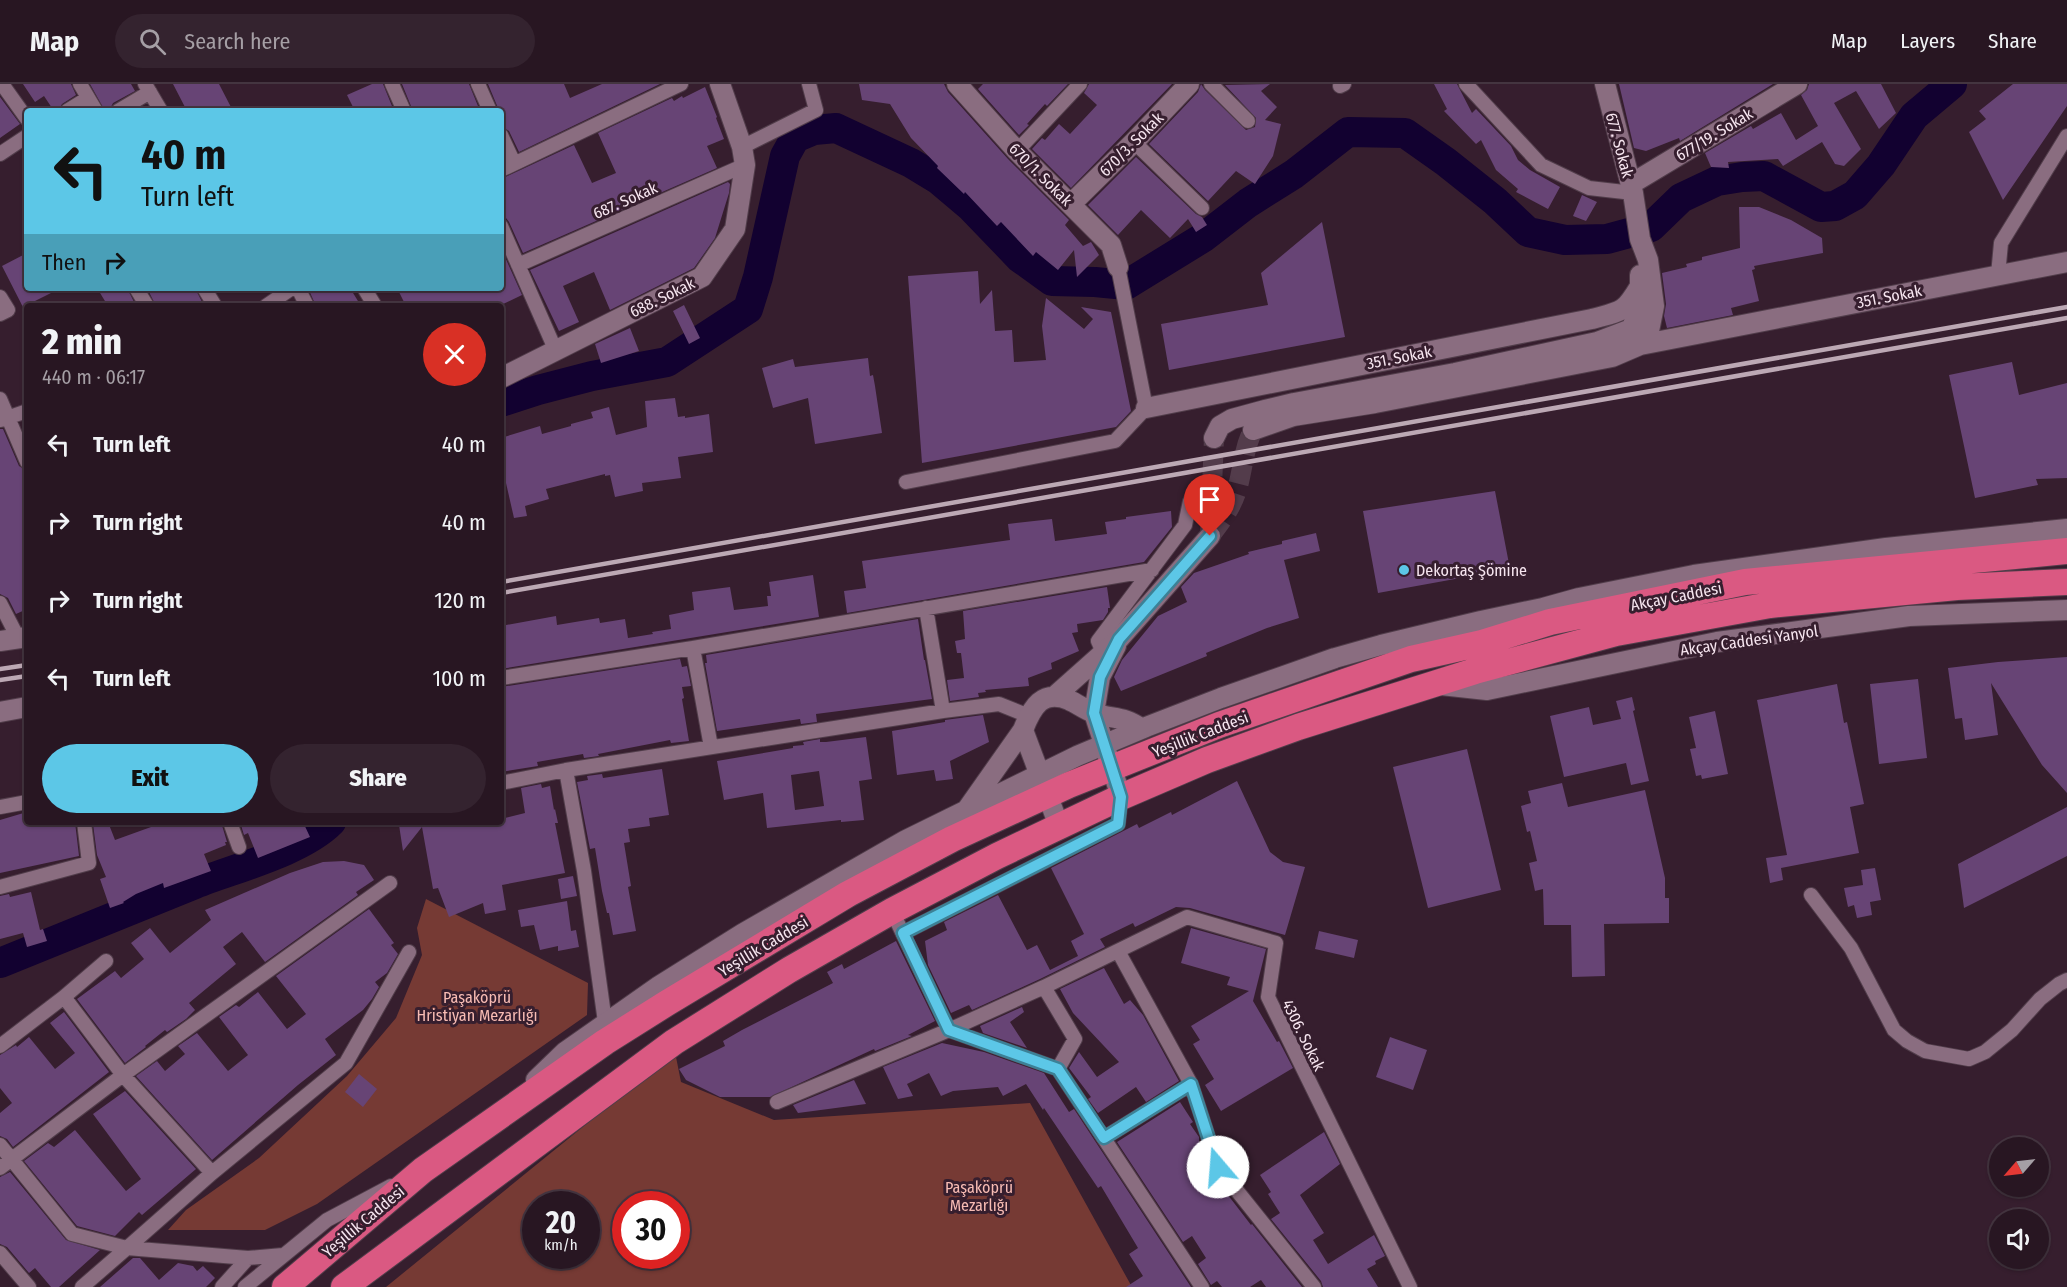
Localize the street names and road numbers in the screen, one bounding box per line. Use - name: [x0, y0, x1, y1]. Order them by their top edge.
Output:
- street label: 677/19. Sokak: [1672, 104, 1757, 165]
- street label: 670/3. Sokak: [1095, 108, 1168, 180]
- street label: 677. Sokak: [1602, 110, 1637, 180]
- street label: 670/1. Sokak: [1005, 139, 1076, 210]
- street label: 687. Sokak: [590, 178, 661, 223]
- street label: 688. Sokak: [627, 273, 698, 321]
- street label: 351. Sokak: [1855, 281, 1924, 312]
- street label: 351. Sokak: [1365, 342, 1434, 373]
- street label: Akçay Caddesi: [1629, 578, 1723, 615]
- street label: Akçay Caddesi Yanyol: [1679, 621, 1819, 660]
- street label: Yeşillik Caddesi: [1150, 707, 1251, 761]
- street label: Yeşillik Caddesi: [715, 912, 812, 981]
- street label: 4306. Sokak: [1278, 996, 1329, 1074]
- street label: Yeşillik Caddesi: [318, 1182, 408, 1261]

